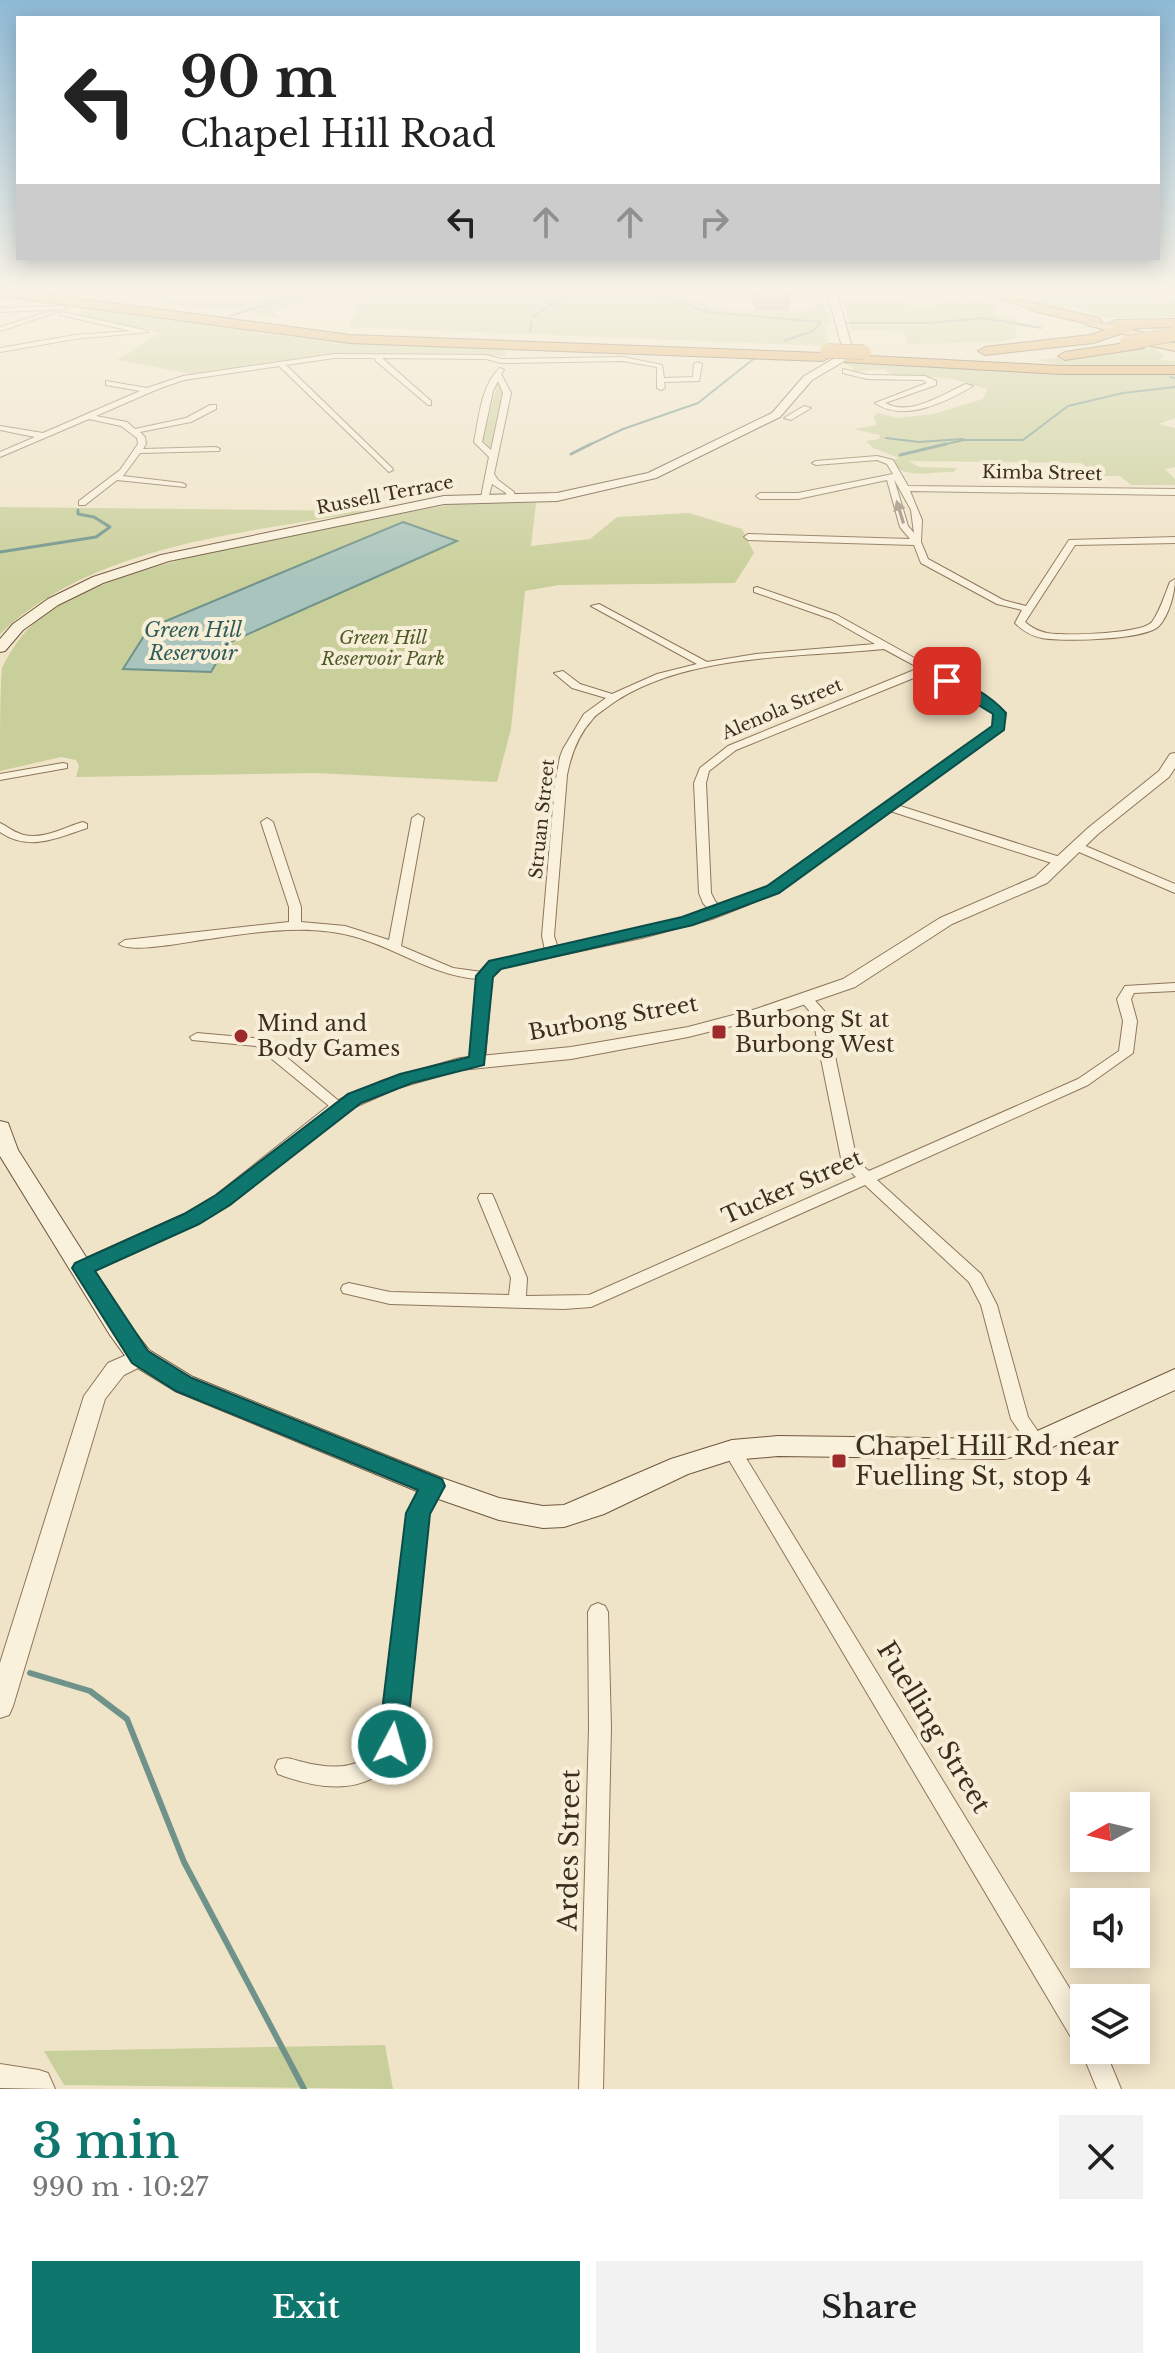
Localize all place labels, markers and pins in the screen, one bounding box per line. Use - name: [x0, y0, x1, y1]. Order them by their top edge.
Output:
- pin: [913, 647, 981, 715]
- place label: Burbong St at Burbong West: [735, 1006, 895, 1058]
- place label: Mind and Body Games: [257, 1010, 400, 1062]
- marker: Burbong St at Burbong West: [710, 1023, 728, 1041]
- marker: Mind and Body Games: [232, 1027, 250, 1045]
- place label: Chapel Hill Rd near Fuelling St, stop 4: [855, 1430, 1119, 1492]
- marker: Chapel Hill Rd near Fuelling St, stop 4: [830, 1452, 848, 1470]

